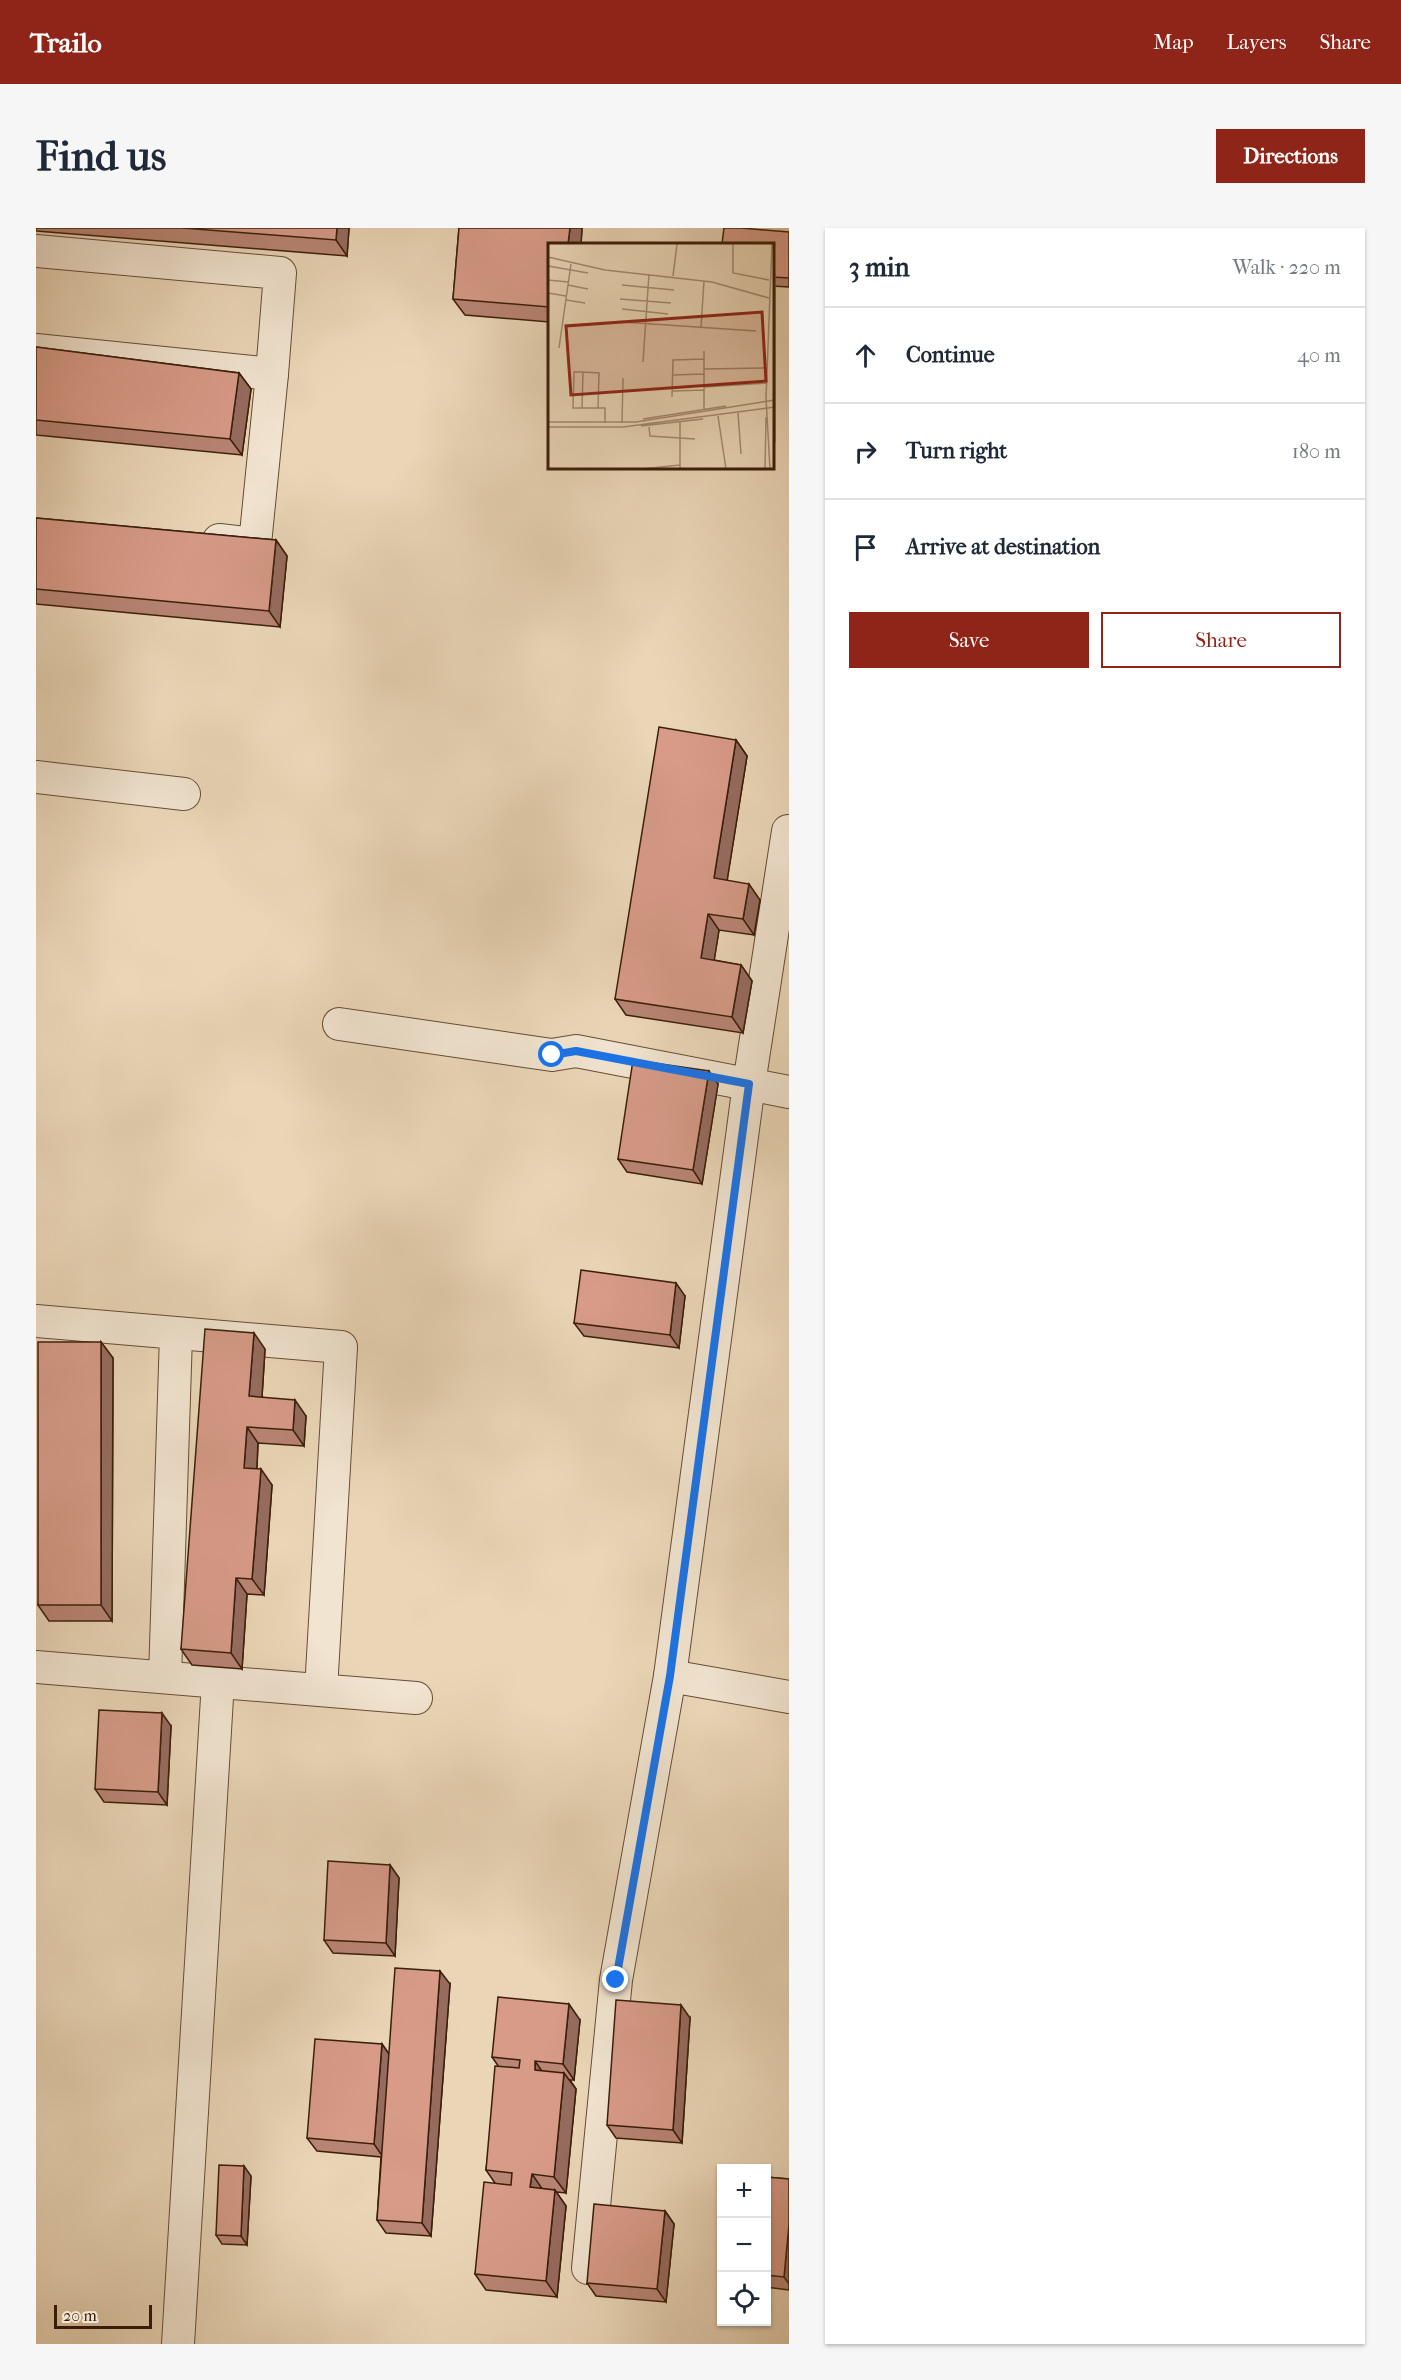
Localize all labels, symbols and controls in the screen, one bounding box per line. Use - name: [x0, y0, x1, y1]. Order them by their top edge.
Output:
- text: Trailo: [30, 26, 102, 59]
- text: Map: [1153, 30, 1194, 54]
- text: Layers: [1227, 30, 1286, 54]
- text: Share: [1319, 30, 1371, 54]
- button: Directions: [1216, 129, 1365, 183]
- text: Find us: [36, 132, 166, 181]
- inset map: [548, 243, 774, 470]
- text: 3 min: [849, 252, 910, 283]
- text: Walk · 220 m: [1233, 256, 1341, 279]
- icon: ahead: [849, 339, 882, 372]
- text: Continue: [906, 342, 995, 368]
- text: 40 m: [1297, 344, 1341, 367]
- icon: right: [849, 435, 882, 468]
- text: Turn right: [906, 438, 1007, 464]
- text: 180 m: [1292, 440, 1341, 463]
- icon: arrive: [849, 531, 882, 564]
- text: Arrive at destination: [906, 534, 1100, 560]
- button: Save: [849, 612, 1089, 668]
- button: Share: [1101, 612, 1341, 668]
- route start: [538, 1041, 564, 1067]
- route end: [602, 1966, 628, 1992]
- map controls: [717, 2164, 771, 2326]
- button: +: [717, 2164, 771, 2218]
- button: −: [717, 2218, 771, 2272]
- button: locate: [717, 2272, 771, 2326]
- scale bar: [54, 2302, 152, 2330]
- text: 20 m: [63, 2306, 97, 2325]

